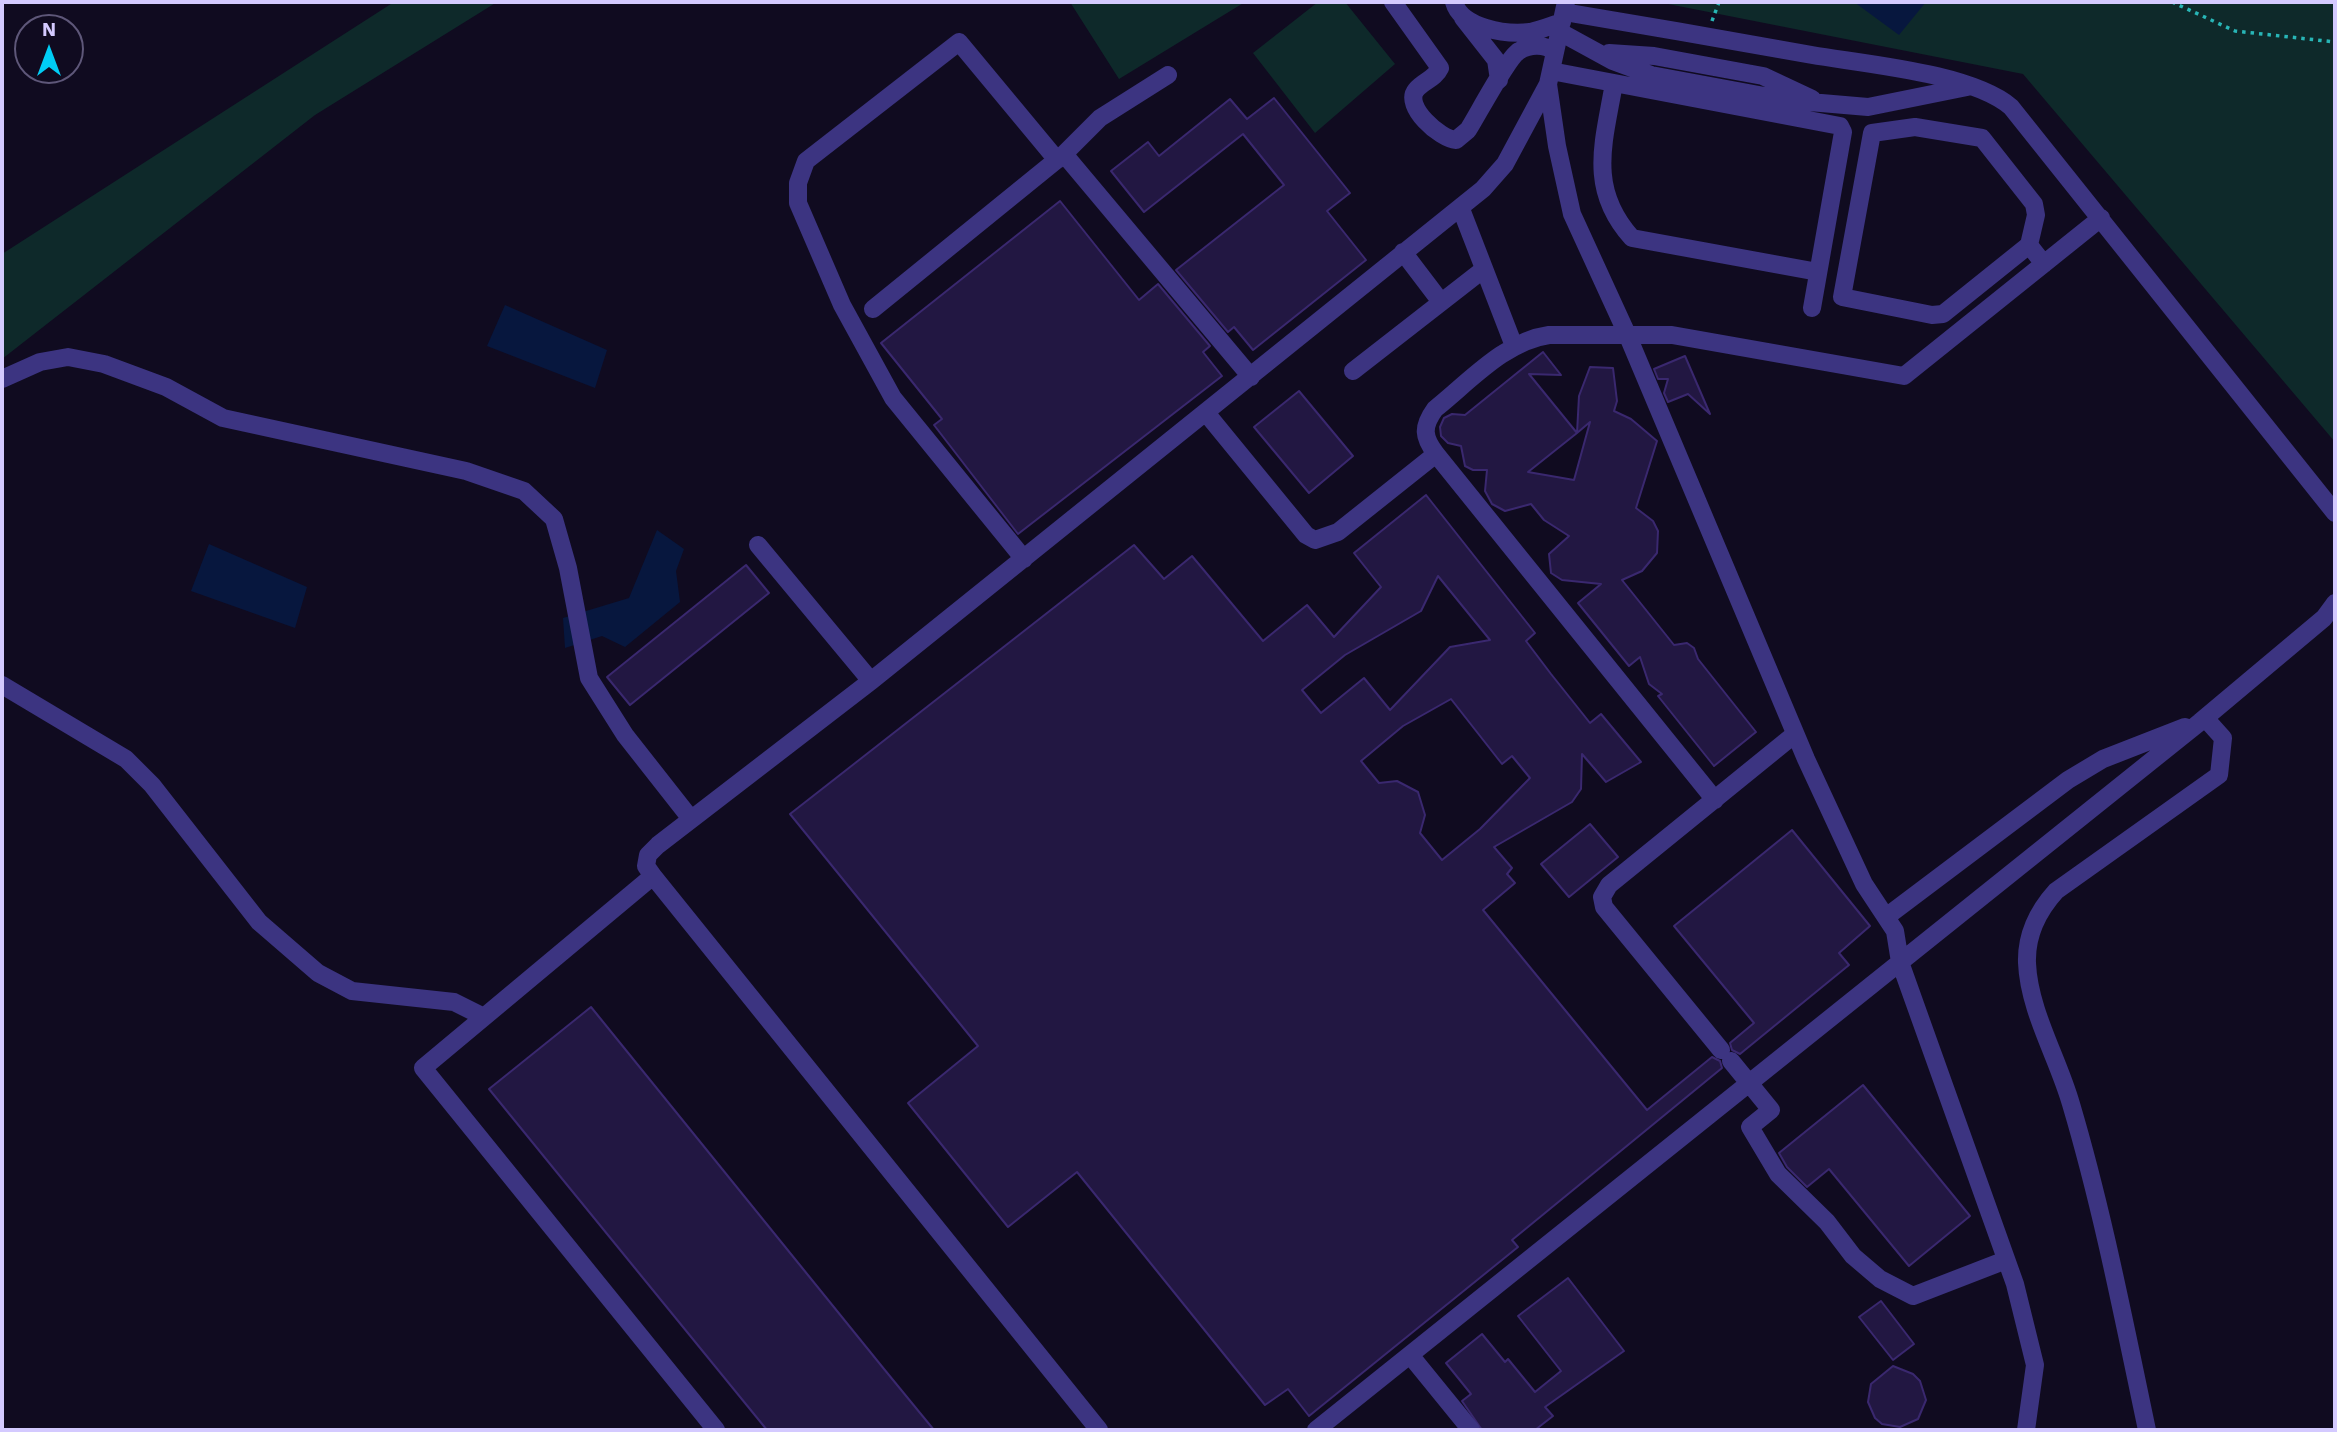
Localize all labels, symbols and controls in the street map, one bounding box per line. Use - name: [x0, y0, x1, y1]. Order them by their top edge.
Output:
- north arrow: [14, 14, 84, 84]
- text: N: [42, 18, 56, 41]

